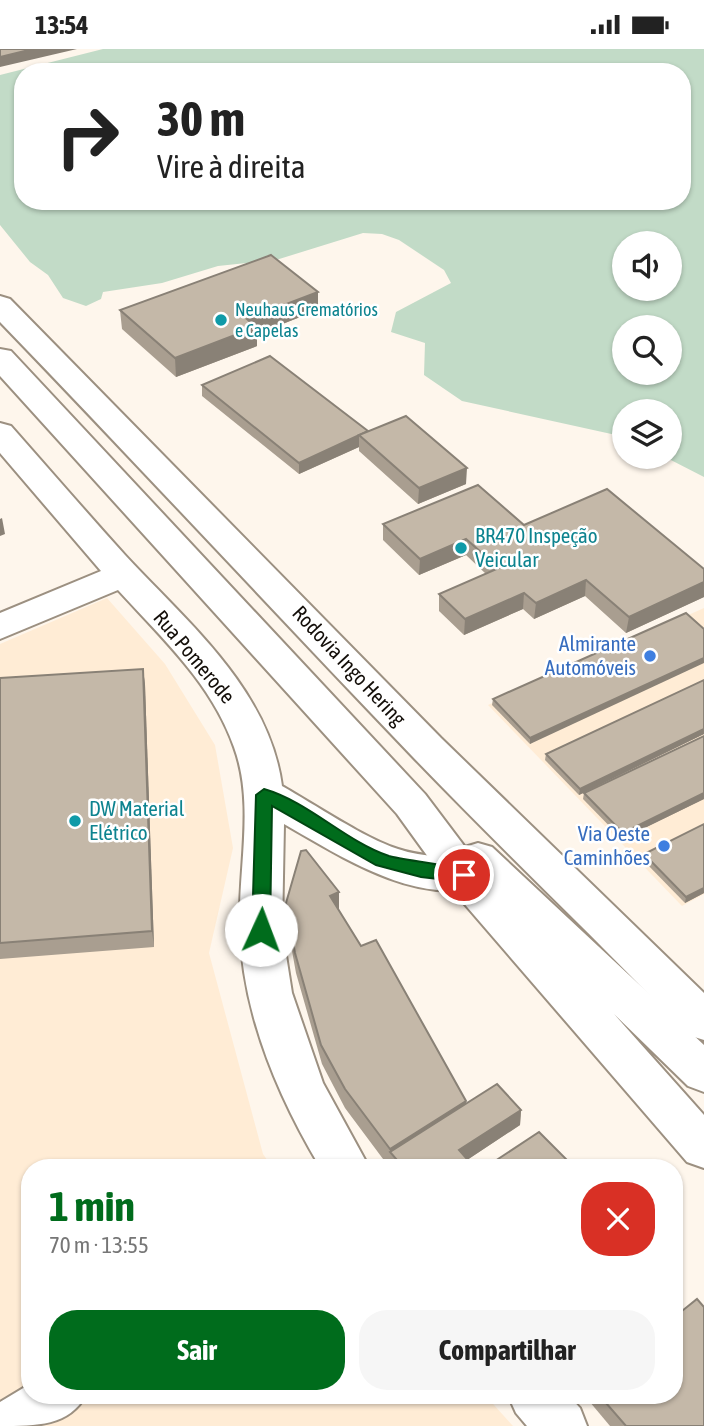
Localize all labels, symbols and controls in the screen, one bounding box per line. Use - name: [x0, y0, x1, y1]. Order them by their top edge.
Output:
- text: 13:54: [35, 10, 89, 40]
- text: 30 m: [157, 90, 245, 146]
- icon: right: [42, 91, 133, 182]
- text: Vire à direita: [157, 148, 306, 185]
- map controls: [612, 231, 682, 469]
- button: sound: [612, 231, 682, 301]
- place label: Neuhaus Crematórios e Capelas: [235, 299, 378, 341]
- marker: Neuhaus Crematórios e Capelas: [213, 312, 229, 328]
- button: search: [612, 315, 682, 385]
- button: layers: [612, 399, 682, 469]
- place label: BR470 Inspeção Veicular: [475, 523, 598, 571]
- marker: BR470 Inspeção Veicular: [453, 540, 469, 556]
- street label: Rodovia Ingo Hering: [288, 600, 411, 730]
- street label: Rua Pomerode: [149, 605, 240, 708]
- place label: Almirante Automóveis: [545, 631, 636, 679]
- marker: Almirante Automóveis: [642, 648, 658, 664]
- place label: DW Material Elétrico: [89, 796, 185, 844]
- marker: DW Material Elétrico: [67, 813, 83, 829]
- place label: Via Oeste Caminhões: [564, 821, 650, 869]
- marker: Via Oeste Caminhões: [656, 838, 672, 854]
- pin: [434, 845, 494, 905]
- icon: arrive: [445, 856, 483, 894]
- position arrow: [224, 893, 298, 967]
- text: 1 min: [49, 1182, 135, 1230]
- button: close: [581, 1182, 655, 1256]
- text: 70 m · 13:55: [49, 1232, 149, 1258]
- button: Sair: [49, 1310, 345, 1390]
- button: Compartilhar: [359, 1310, 655, 1390]

